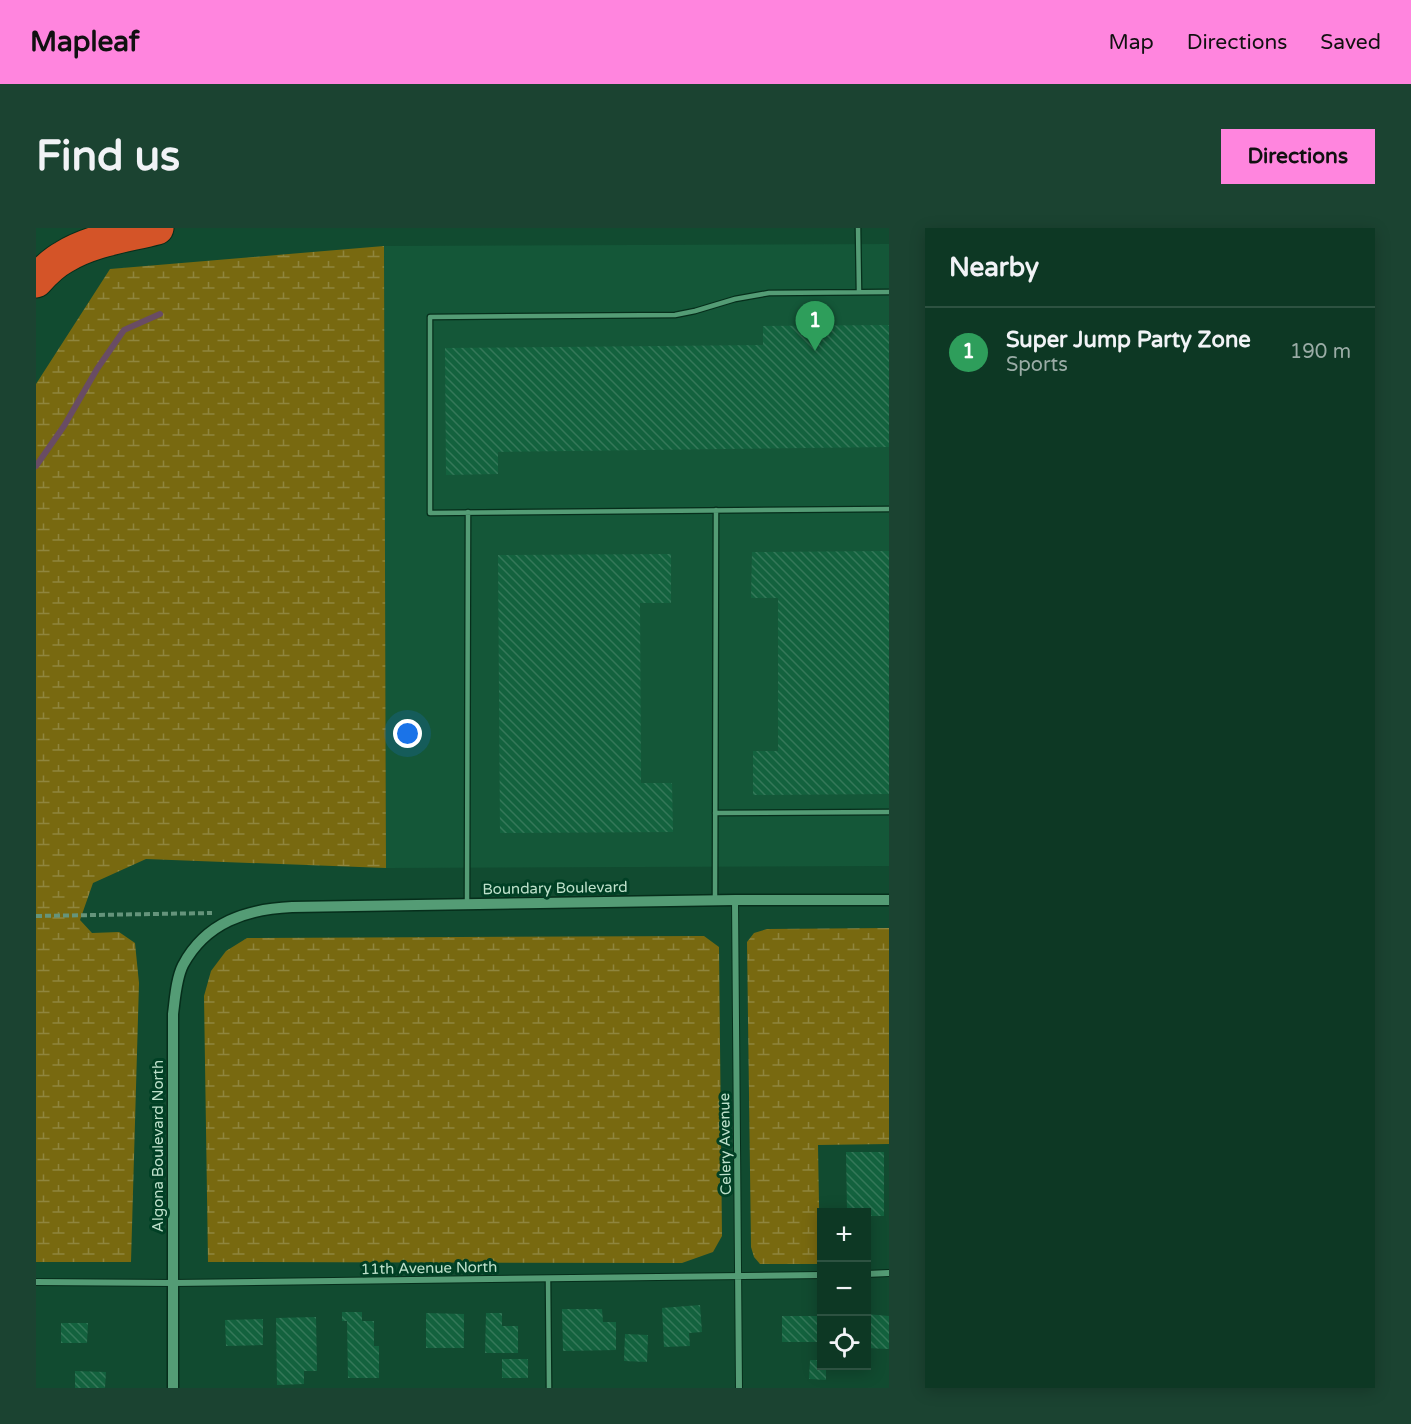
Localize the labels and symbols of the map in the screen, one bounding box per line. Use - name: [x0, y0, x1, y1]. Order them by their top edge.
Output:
- pin: 1: [796, 302, 834, 351]
- your location: [393, 719, 422, 748]
- street label: Boundary Boulevard: [482, 878, 628, 898]
- street label: Algona Boulevard North: [149, 1060, 167, 1232]
- street label: Celery Avenue: [715, 1093, 735, 1195]
- street label: 11th Avenue North: [360, 1258, 498, 1278]

